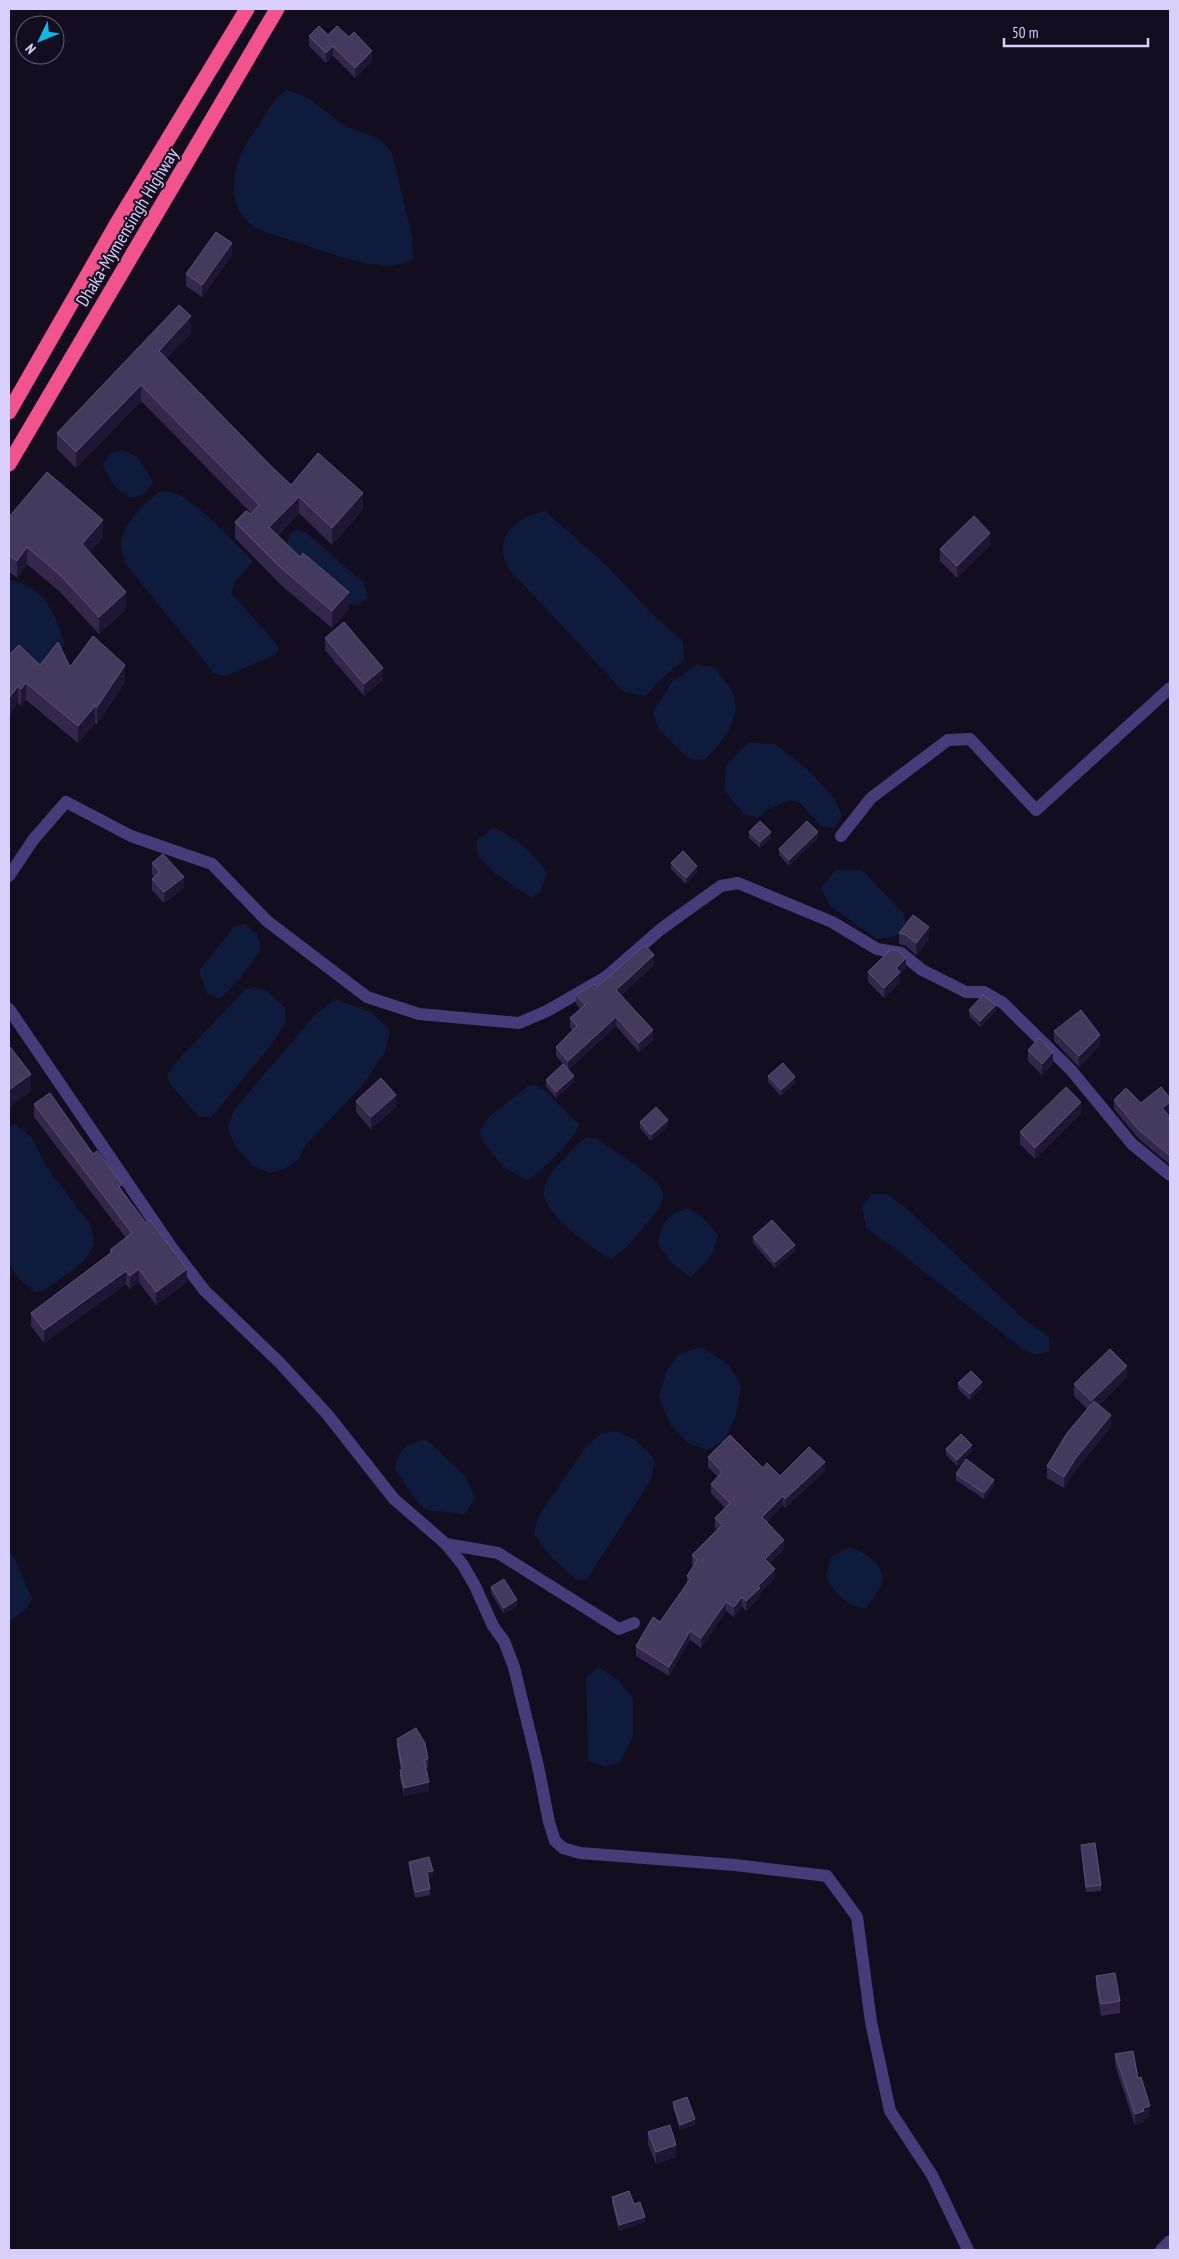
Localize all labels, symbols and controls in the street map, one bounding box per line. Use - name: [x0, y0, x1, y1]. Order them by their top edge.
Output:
- north arrow: [15, 15, 65, 65]
- scale bar: [1004, 15, 1148, 47]
- text: 50 m: [1012, 23, 1038, 42]
- text: N: [21, 40, 40, 58]
- street label: Dhaka-Mymensingh Highway: [71, 144, 183, 310]

